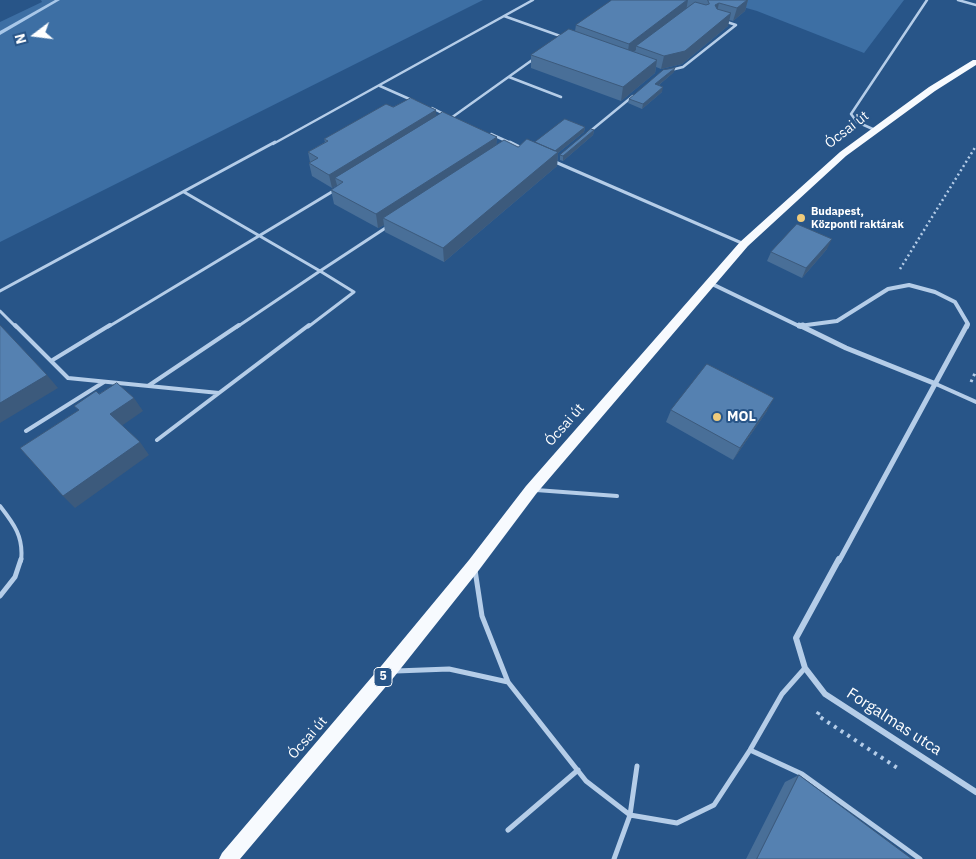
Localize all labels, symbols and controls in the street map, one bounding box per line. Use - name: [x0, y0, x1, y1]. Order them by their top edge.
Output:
- north arrow: [10, 10, 60, 60]
- text: N: [11, 32, 31, 46]
- street label: Ócsai út: [822, 108, 872, 152]
- place label: Budapest, Központi raktárak: [811, 205, 904, 231]
- marker: Budapest, Központi raktárak: [795, 212, 807, 224]
- street label: Ócsai út: [542, 400, 588, 450]
- place label: MOL: [727, 409, 756, 425]
- marker: MOL: [711, 411, 723, 423]
- road number: 5: [374, 668, 392, 686]
- street label: Forgalmas utca: [843, 684, 945, 760]
- street label: Ócsai út: [285, 713, 331, 763]

